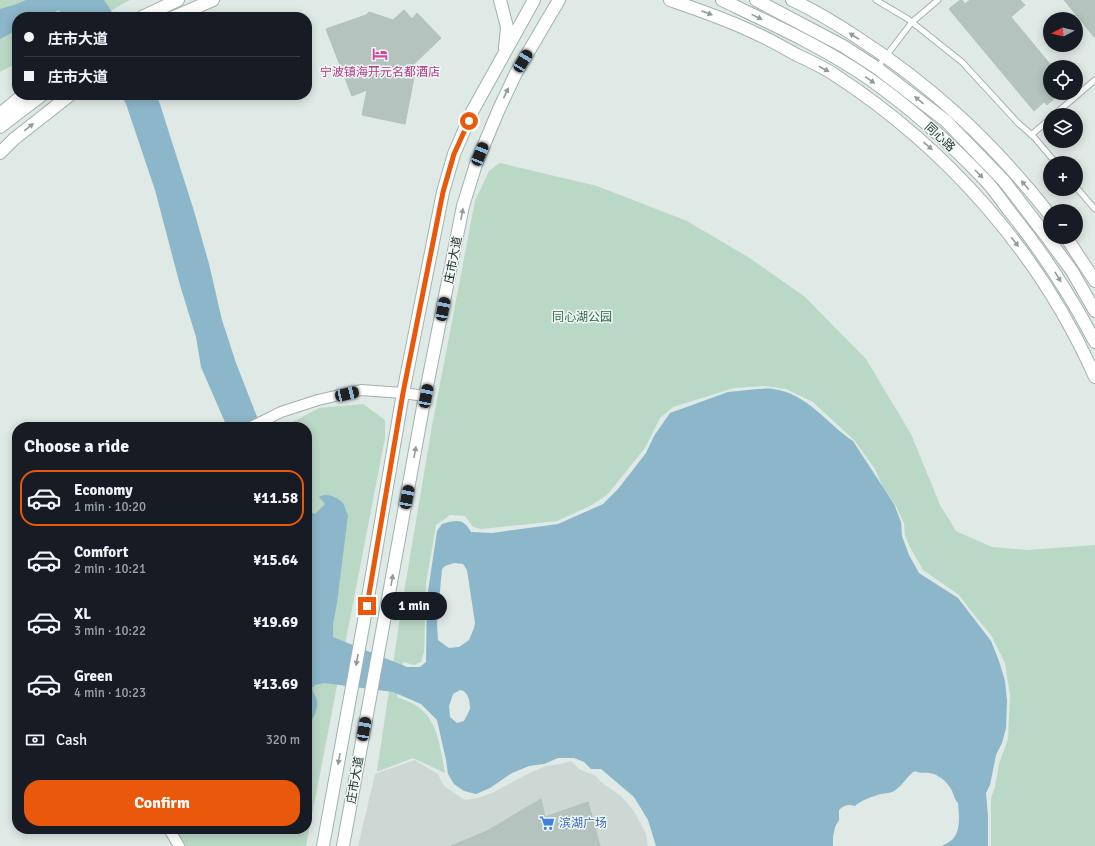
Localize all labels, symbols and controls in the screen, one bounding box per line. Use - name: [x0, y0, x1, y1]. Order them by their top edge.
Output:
- one-way arrow: [701, 10, 713, 16]
- north arrow: [1043, 12, 1083, 52]
- map controls: [1043, 12, 1083, 244]
- one-way arrow: [751, 14, 763, 20]
- text: 庄市大道: [48, 30, 108, 48]
- one-way arrow: [848, 32, 860, 39]
- hotel icon: 宁波镇海开元名都酒店: [371, 45, 389, 63]
- car: [512, 48, 534, 74]
- button: locate: [1043, 60, 1083, 100]
- place label: 宁波镇海开元名都酒店: [320, 65, 440, 80]
- one-way arrow: [818, 66, 830, 72]
- text: 庄市大道: [48, 68, 108, 86]
- one-way arrow: [865, 76, 875, 84]
- one-way arrow: [503, 87, 509, 98]
- one-way arrow: [913, 95, 924, 104]
- button: layers: [1043, 108, 1083, 148]
- route start: [460, 112, 478, 130]
- street label: 同心路: [921, 120, 958, 155]
- one-way arrow: [24, 123, 35, 132]
- car: [470, 141, 490, 167]
- one-way arrow: [922, 142, 933, 151]
- button: +: [1043, 156, 1083, 196]
- one-way arrow: [974, 169, 984, 179]
- one-way arrow: [1021, 180, 1030, 190]
- button: −: [1043, 204, 1083, 244]
- one-way arrow: [459, 208, 465, 221]
- street label: 庄市大道: [442, 235, 465, 285]
- one-way arrow: [1011, 237, 1020, 248]
- one-way arrow: [1054, 271, 1061, 283]
- car: [435, 296, 451, 322]
- park label: 同心湖公园: [552, 310, 612, 325]
- car: [418, 383, 434, 409]
- car: [334, 385, 360, 403]
- text: Choose a ride: [24, 435, 129, 457]
- one-way arrow: [413, 446, 419, 458]
- icon: car: [26, 480, 62, 516]
- text: Economy: [74, 481, 133, 499]
- car: [399, 484, 415, 510]
- text: ¥11.58: [253, 489, 298, 507]
- text: 1 min · 10:20: [74, 499, 146, 515]
- icon: car: [26, 542, 62, 578]
- text: Comfort: [74, 543, 128, 561]
- text: ¥15.64: [253, 551, 298, 569]
- text: 2 min · 10:21: [74, 561, 146, 577]
- one-way arrow: [390, 574, 396, 586]
- callout: 1 min: [381, 592, 447, 620]
- route end: [358, 597, 376, 615]
- text: 1 min: [398, 598, 430, 614]
- icon: car: [26, 604, 62, 640]
- text: XL: [74, 605, 91, 623]
- text: ¥19.69: [253, 613, 298, 631]
- text: 3 min · 10:22: [74, 623, 146, 639]
- one-way arrow: [354, 653, 360, 666]
- icon: car: [26, 666, 62, 702]
- text: Green: [74, 667, 113, 685]
- text: ¥13.69: [253, 675, 298, 693]
- text: 4 min · 10:23: [74, 685, 146, 701]
- car: [356, 716, 372, 742]
- icon: cash: [24, 729, 46, 751]
- text: Cash: [56, 731, 87, 749]
- text: 320 m: [266, 732, 300, 748]
- one-way arrow: [336, 753, 342, 765]
- street label: 庄市大道: [344, 755, 367, 805]
- button: Confirm: [24, 780, 300, 826]
- supermarket icon: 滨湖广场: [538, 814, 556, 832]
- place label: 滨湖广场: [559, 816, 607, 831]

